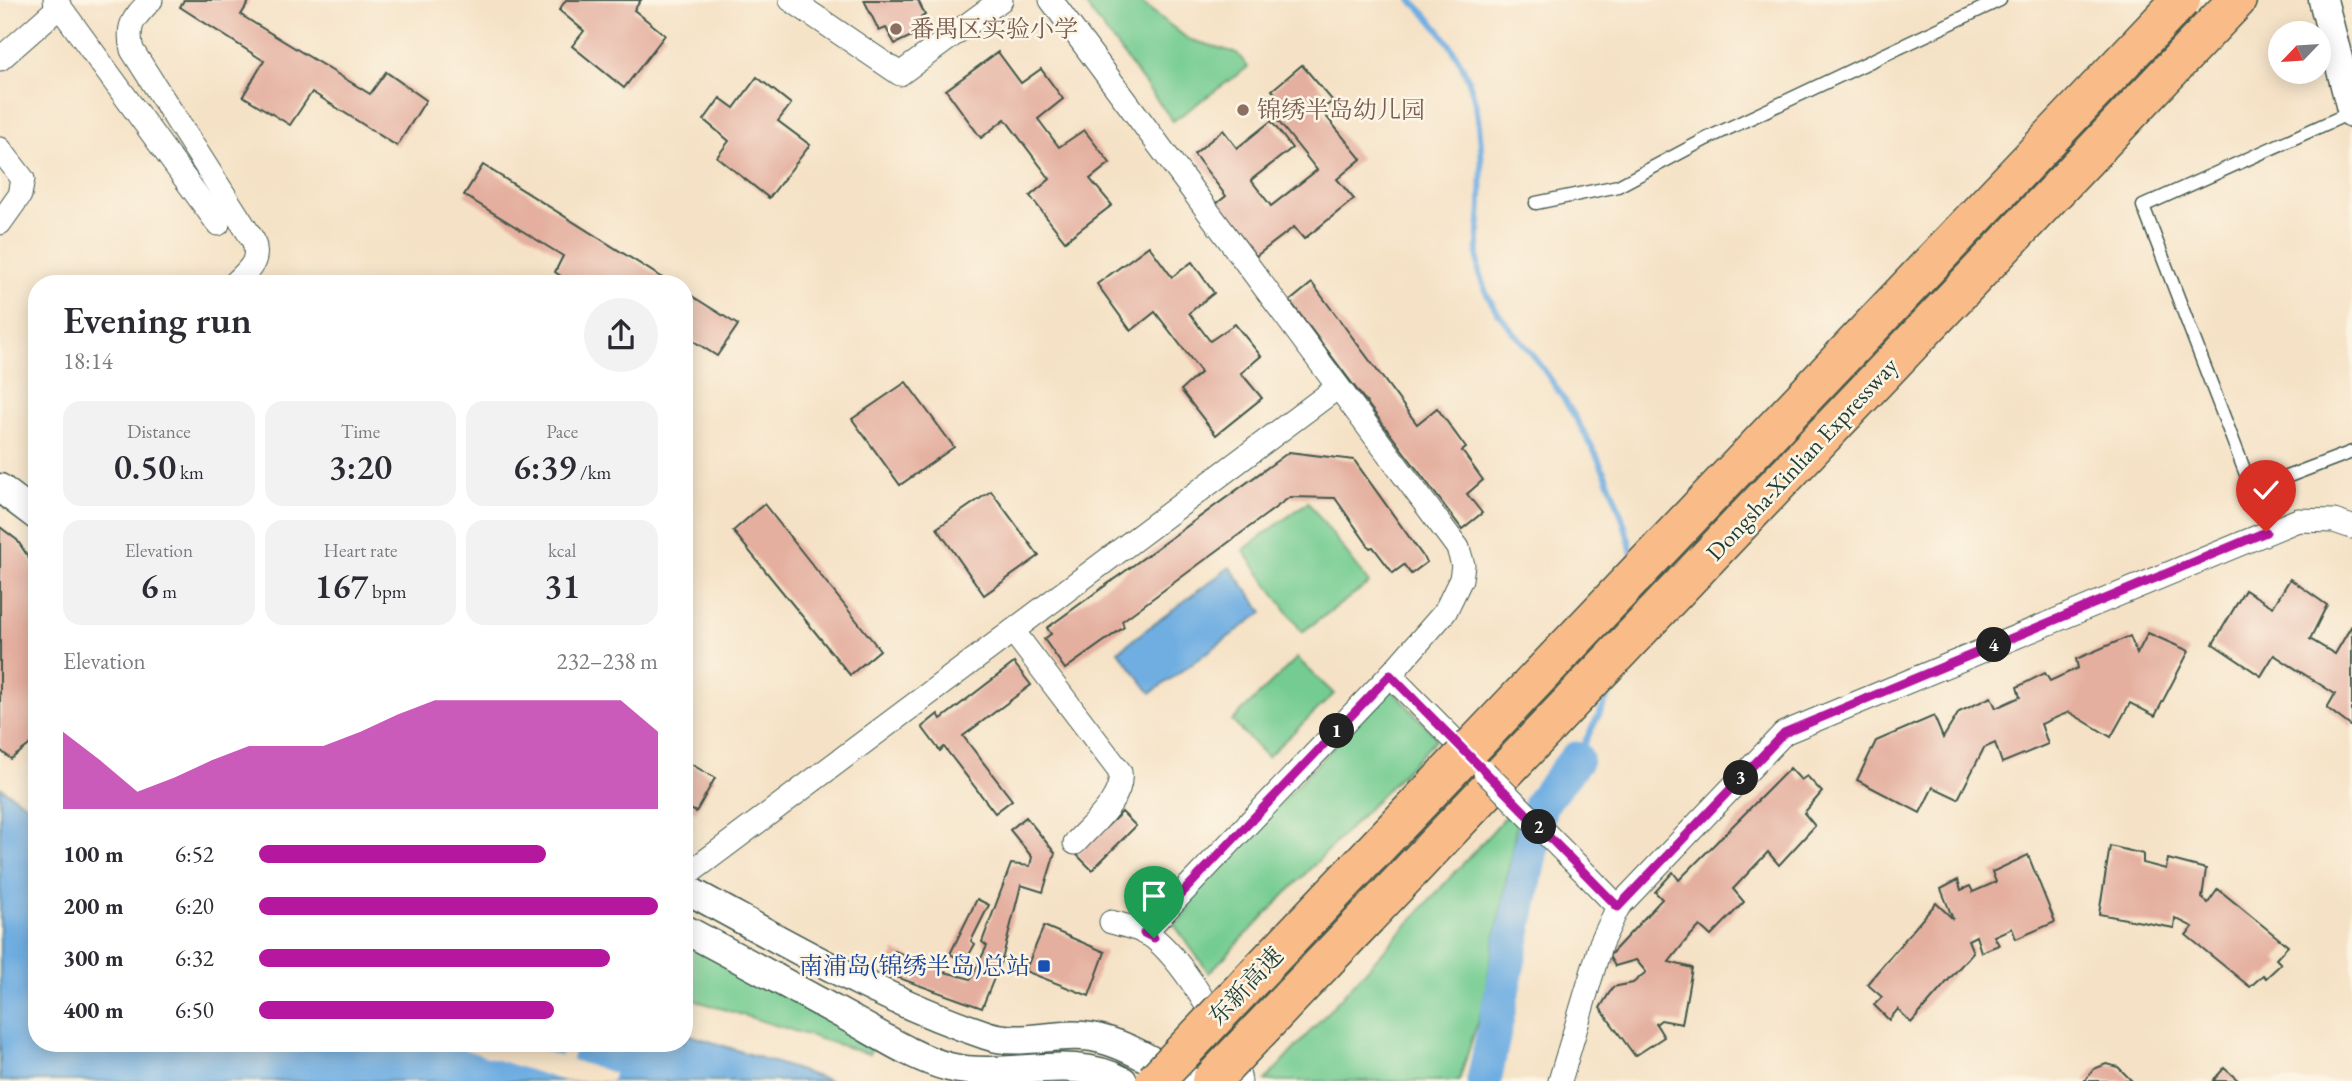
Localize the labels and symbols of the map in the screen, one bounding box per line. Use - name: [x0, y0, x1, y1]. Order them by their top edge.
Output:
- place label: 番禺区实验小学: [910, 13, 1078, 44]
- marker: 番禺区实验小学: [888, 21, 904, 37]
- north arrow: [2268, 21, 2331, 84]
- place label: 锦绣半岛幼儿园: [1257, 94, 1425, 125]
- marker: 锦绣半岛幼儿园: [1235, 102, 1251, 118]
- street label: Dongsha-Xinlian Expressway: [1699, 350, 1905, 567]
- pin: [2236, 460, 2296, 532]
- pin: 4: [1976, 628, 2011, 662]
- pin: 1: [1320, 714, 1354, 748]
- pin: 3: [1724, 760, 1758, 796]
- pin: 2: [1522, 810, 1556, 844]
- pin: [1124, 866, 1184, 938]
- street label: 东新高速: [1202, 940, 1290, 1031]
- place label: 南浦岛(锦绣半岛)总站: [799, 950, 1030, 981]
- marker: 南浦岛(锦绣半岛)总站: [1036, 958, 1052, 974]

